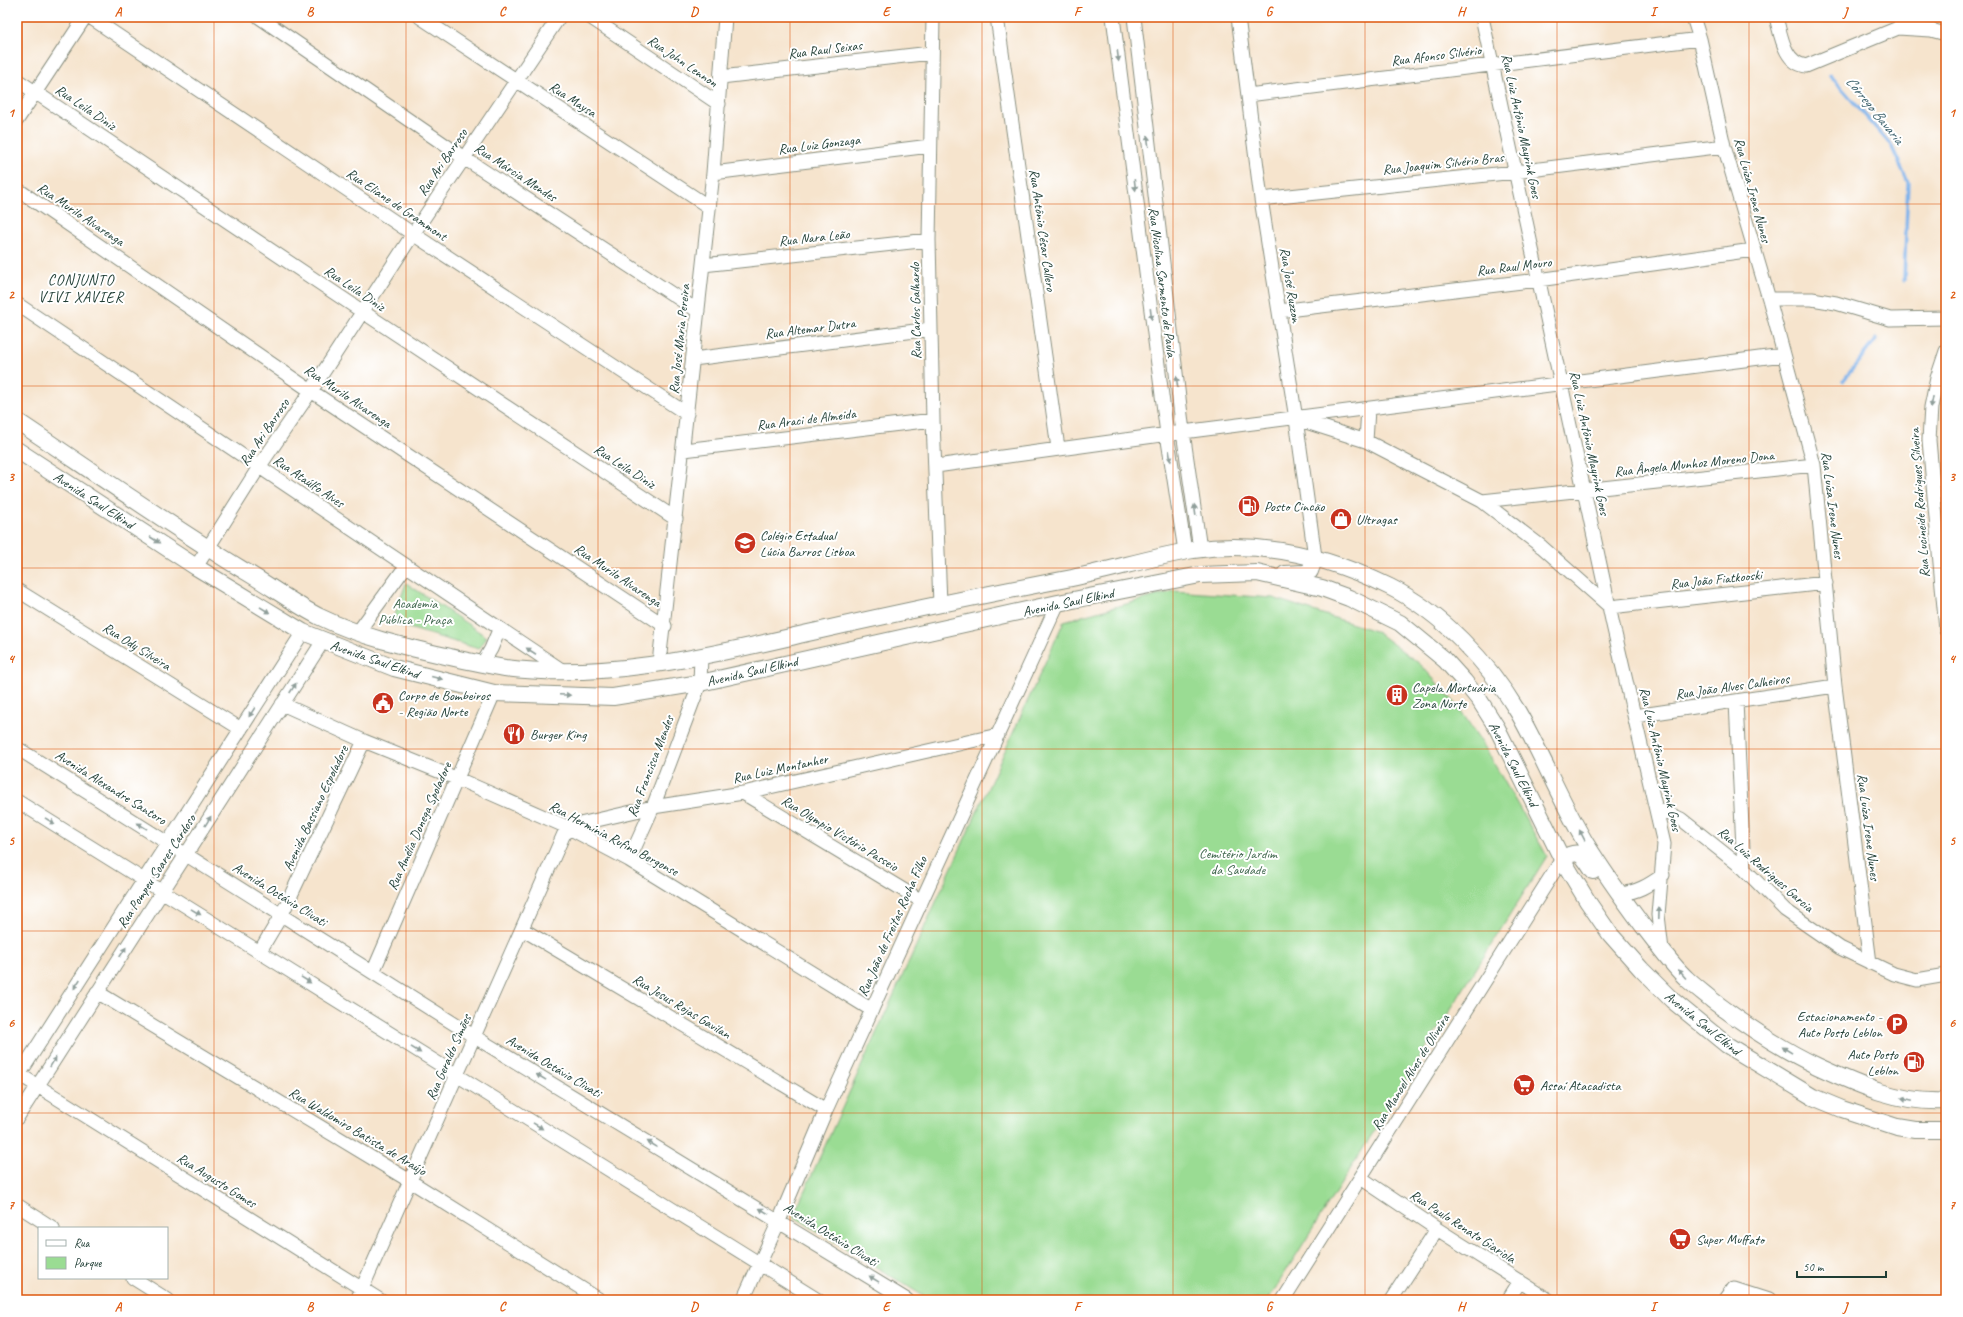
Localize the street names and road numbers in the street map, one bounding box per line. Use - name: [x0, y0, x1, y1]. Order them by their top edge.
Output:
- street label: Rua John Lennon: [644, 32, 722, 92]
- street label: Rua Raul Seixas: [787, 36, 864, 62]
- street label: Rua Afonso Silvério: [1390, 41, 1484, 69]
- street label: Rua Luiz Antônio Mayrink Goes: [1498, 52, 1545, 201]
- street label: Rua Maysa: [546, 78, 600, 121]
- street label: Rua Leila Diniz: [52, 81, 121, 135]
- street label: Rua Ari Barroso: [414, 125, 472, 199]
- street label: Rua Luiz Gonzaga: [777, 131, 862, 158]
- street label: Rua Luíza Irene Nunes: [1730, 136, 1775, 245]
- street label: Rua Márcia Mendes: [471, 139, 561, 206]
- street label: Rua Joaquim Silvério Bras: [1382, 149, 1506, 178]
- street label: Rua Eliane de Grammont: [343, 164, 451, 245]
- street label: Rua Antônio César Callero: [1026, 168, 1060, 293]
- street label: Rua Murilo Alvarenga: [34, 179, 129, 251]
- street label: Rua Nicolina Sarmento de Paula: [1145, 206, 1180, 359]
- street label: Rua Nara Leão: [778, 225, 851, 250]
- street label: Rua José Ruzzon: [1276, 246, 1305, 325]
- street label: Rua Raul Mouro: [1476, 253, 1553, 280]
- street label: Rua Carlos Galhardo: [906, 261, 925, 359]
- street label: Rua Leila Diniz: [321, 262, 390, 316]
- street label: Rua José Maria Pereira: [665, 282, 694, 395]
- street label: Rua Altemar Dutra: [764, 314, 857, 342]
- street label: Rua Murilo Alvarenga: [301, 361, 396, 433]
- street label: Rua Luiz Antônio Mayrink Goes: [1566, 369, 1613, 518]
- street label: Rua Ari Barroso: [236, 395, 294, 469]
- street label: Rua Araci de Almeida: [756, 405, 858, 434]
- street label: Rua Lucineide Rodrigues Silveira: [1906, 426, 1933, 578]
- street label: Rua Leila Diniz: [591, 440, 660, 493]
- street label: Rua Ângela Munhoz Moreno Dona: [1613, 447, 1776, 480]
- street label: Rua Ataúlfo Alves: [270, 451, 348, 512]
- street label: Rua Luíza Irene Nunes: [1818, 451, 1848, 561]
- street label: Avenida Saul Elkind: [50, 468, 139, 534]
- street label: Rua Murilo Alvarenga: [571, 540, 666, 612]
- street label: Rua João Fiatkooski: [1670, 566, 1765, 593]
- street label: Avenida Saul Elkind: [1021, 584, 1118, 620]
- street label: Rua Ody Silveira: [100, 619, 175, 674]
- street label: Avenida Saul Elkind: [328, 636, 424, 683]
- street label: Avenida Saul Elkind: [705, 652, 802, 690]
- street label: Rua João Alves Calheiros: [1674, 670, 1791, 703]
- street label: Rua Luiz Antônio Mayrink Goes: [1636, 686, 1686, 834]
- street label: Rua Francisca Mendes: [623, 712, 678, 819]
- street label: Avenida Saul Elkind: [1485, 719, 1543, 812]
- street label: Avenida Bassiano Espoladore: [279, 742, 353, 874]
- street label: Avenida Alexandre Santoro: [52, 746, 170, 829]
- street label: Rua Luiz Montanher: [731, 750, 830, 787]
- street label: Rua Amélia Donega Spoladore: [384, 758, 456, 893]
- street label: Rua Luíza Irene Nunes: [1854, 773, 1884, 883]
- street label: Rua Olympio Victório Passeio: [778, 792, 902, 876]
- street label: Rua Hermínia Rufino Bergonse: [546, 797, 682, 880]
- street label: Rua Pompeu Soares Cardoso: [113, 810, 201, 931]
- street label: Rua Luiz Rodrigues Garcia: [1714, 823, 1818, 917]
- street label: Rua João de Freitas Rocha Filho: [854, 853, 931, 999]
- street label: Avenida Octávio Clivati: [230, 859, 332, 931]
- street label: Rua Jesus Rojas Gavilan: [630, 970, 734, 1043]
- street label: Avenida Saul Elkind: [1661, 988, 1746, 1061]
- street label: Rua Manoel Alves de Oliveira: [1368, 1010, 1454, 1133]
- street label: Rua Geraldo Simões: [422, 1011, 475, 1103]
- street label: Avenida Octávio Clivati: [503, 1031, 606, 1103]
- street label: Rua Waldomiro Batista de Araújo: [286, 1084, 430, 1180]
- street label: Rua Augusto Gomes: [174, 1149, 261, 1212]
- street label: Rua Paulo Renato Giariola: [1407, 1186, 1519, 1267]
- street label: Avenida Octávio Clivati: [781, 1199, 883, 1271]

